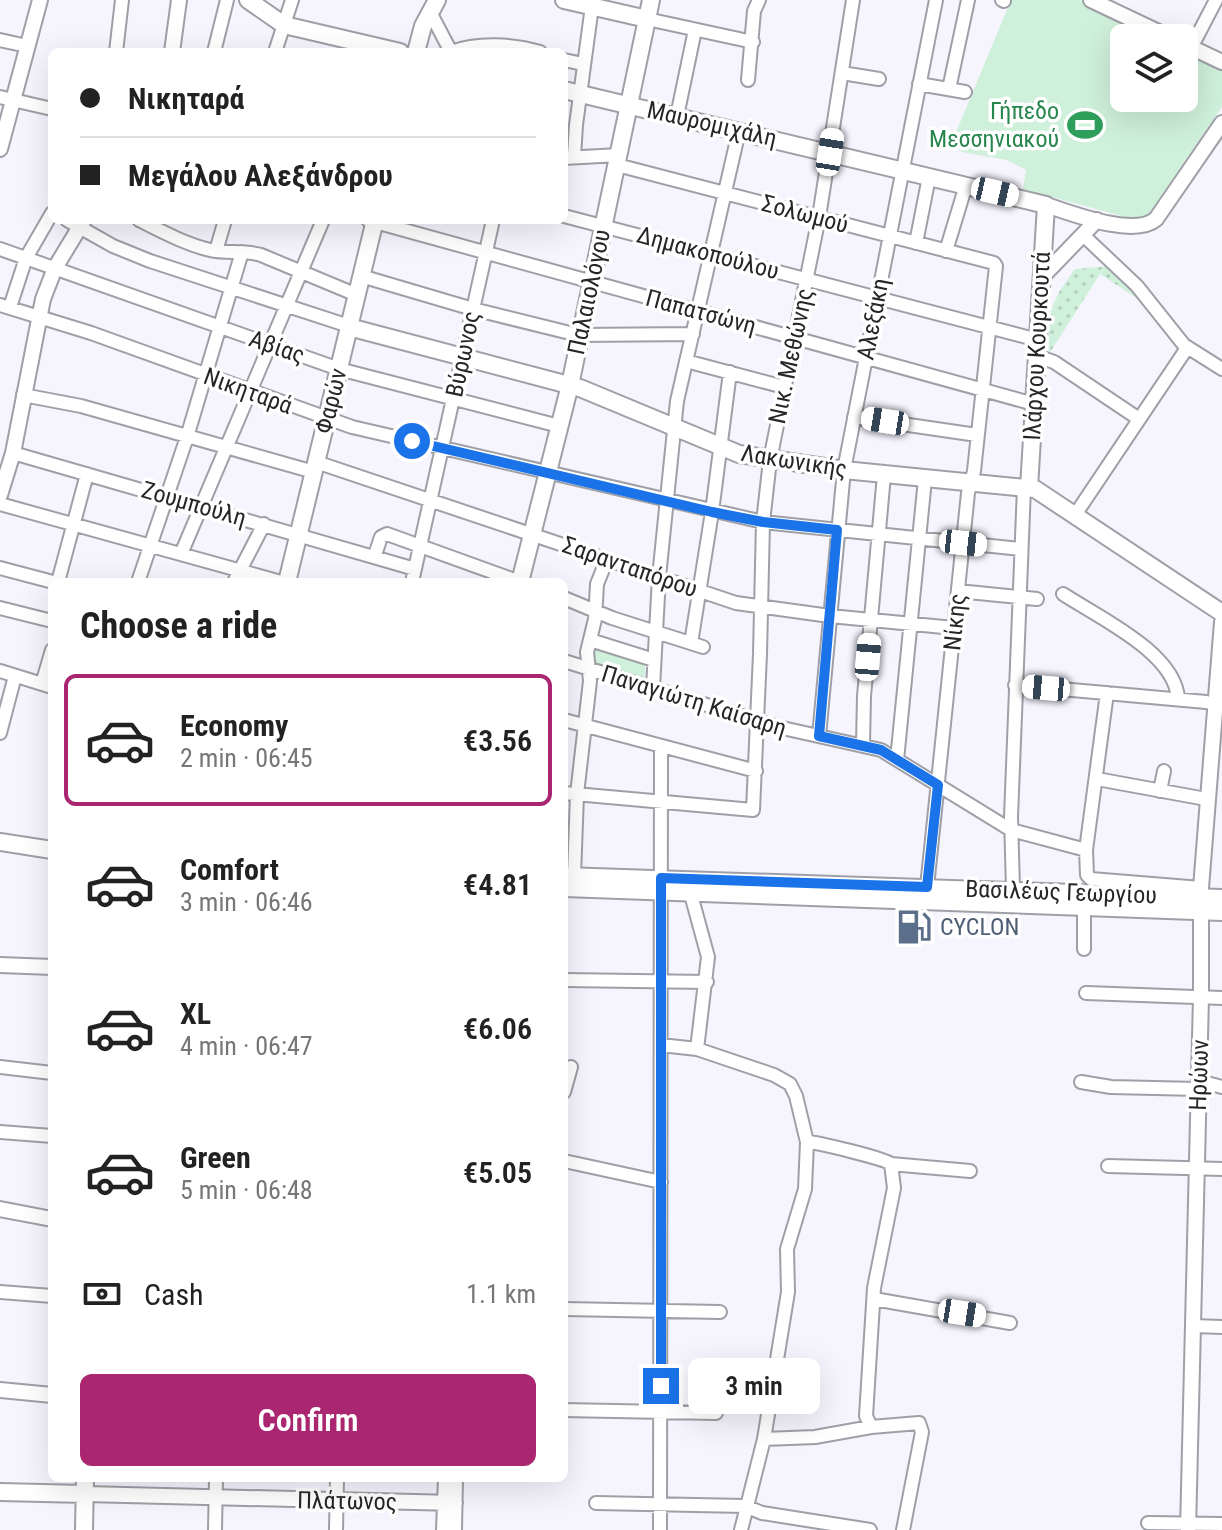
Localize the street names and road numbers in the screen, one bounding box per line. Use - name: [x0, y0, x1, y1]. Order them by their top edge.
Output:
- street label: Μαυρομιχάλη: [645, 96, 779, 152]
- street label: Σολωμού: [759, 189, 851, 239]
- street label: Δημακοπούλου: [634, 221, 782, 285]
- street label: Παλαιολόγου: [562, 227, 616, 357]
- street label: Ιλάρχου Κουρκουτά: [1018, 251, 1056, 441]
- street label: Αλεξάκη: [851, 276, 895, 362]
- street label: Παπατσώνη: [643, 284, 759, 340]
- street label: Νικ. Μεθώνης: [763, 286, 819, 426]
- street label: Βύρωνος: [440, 309, 486, 399]
- street label: Αβίας: [246, 325, 308, 369]
- street label: Νικηταρά: [200, 362, 296, 420]
- street label: Φαρών: [309, 366, 353, 436]
- street label: Λακωνικής: [739, 439, 849, 483]
- street label: Ζουμπούλη: [138, 476, 250, 532]
- street label: Σαρανταπόρου: [559, 531, 701, 603]
- street label: Νίκης: [938, 592, 972, 652]
- street label: Παναγιώτη Καίσαρη: [598, 660, 790, 742]
- street label: Βασιλέως Γεωργίου: [965, 875, 1157, 909]
- street label: Ηρώων: [1184, 1039, 1214, 1111]
- street label: Πλάτωνος: [297, 1486, 397, 1516]

